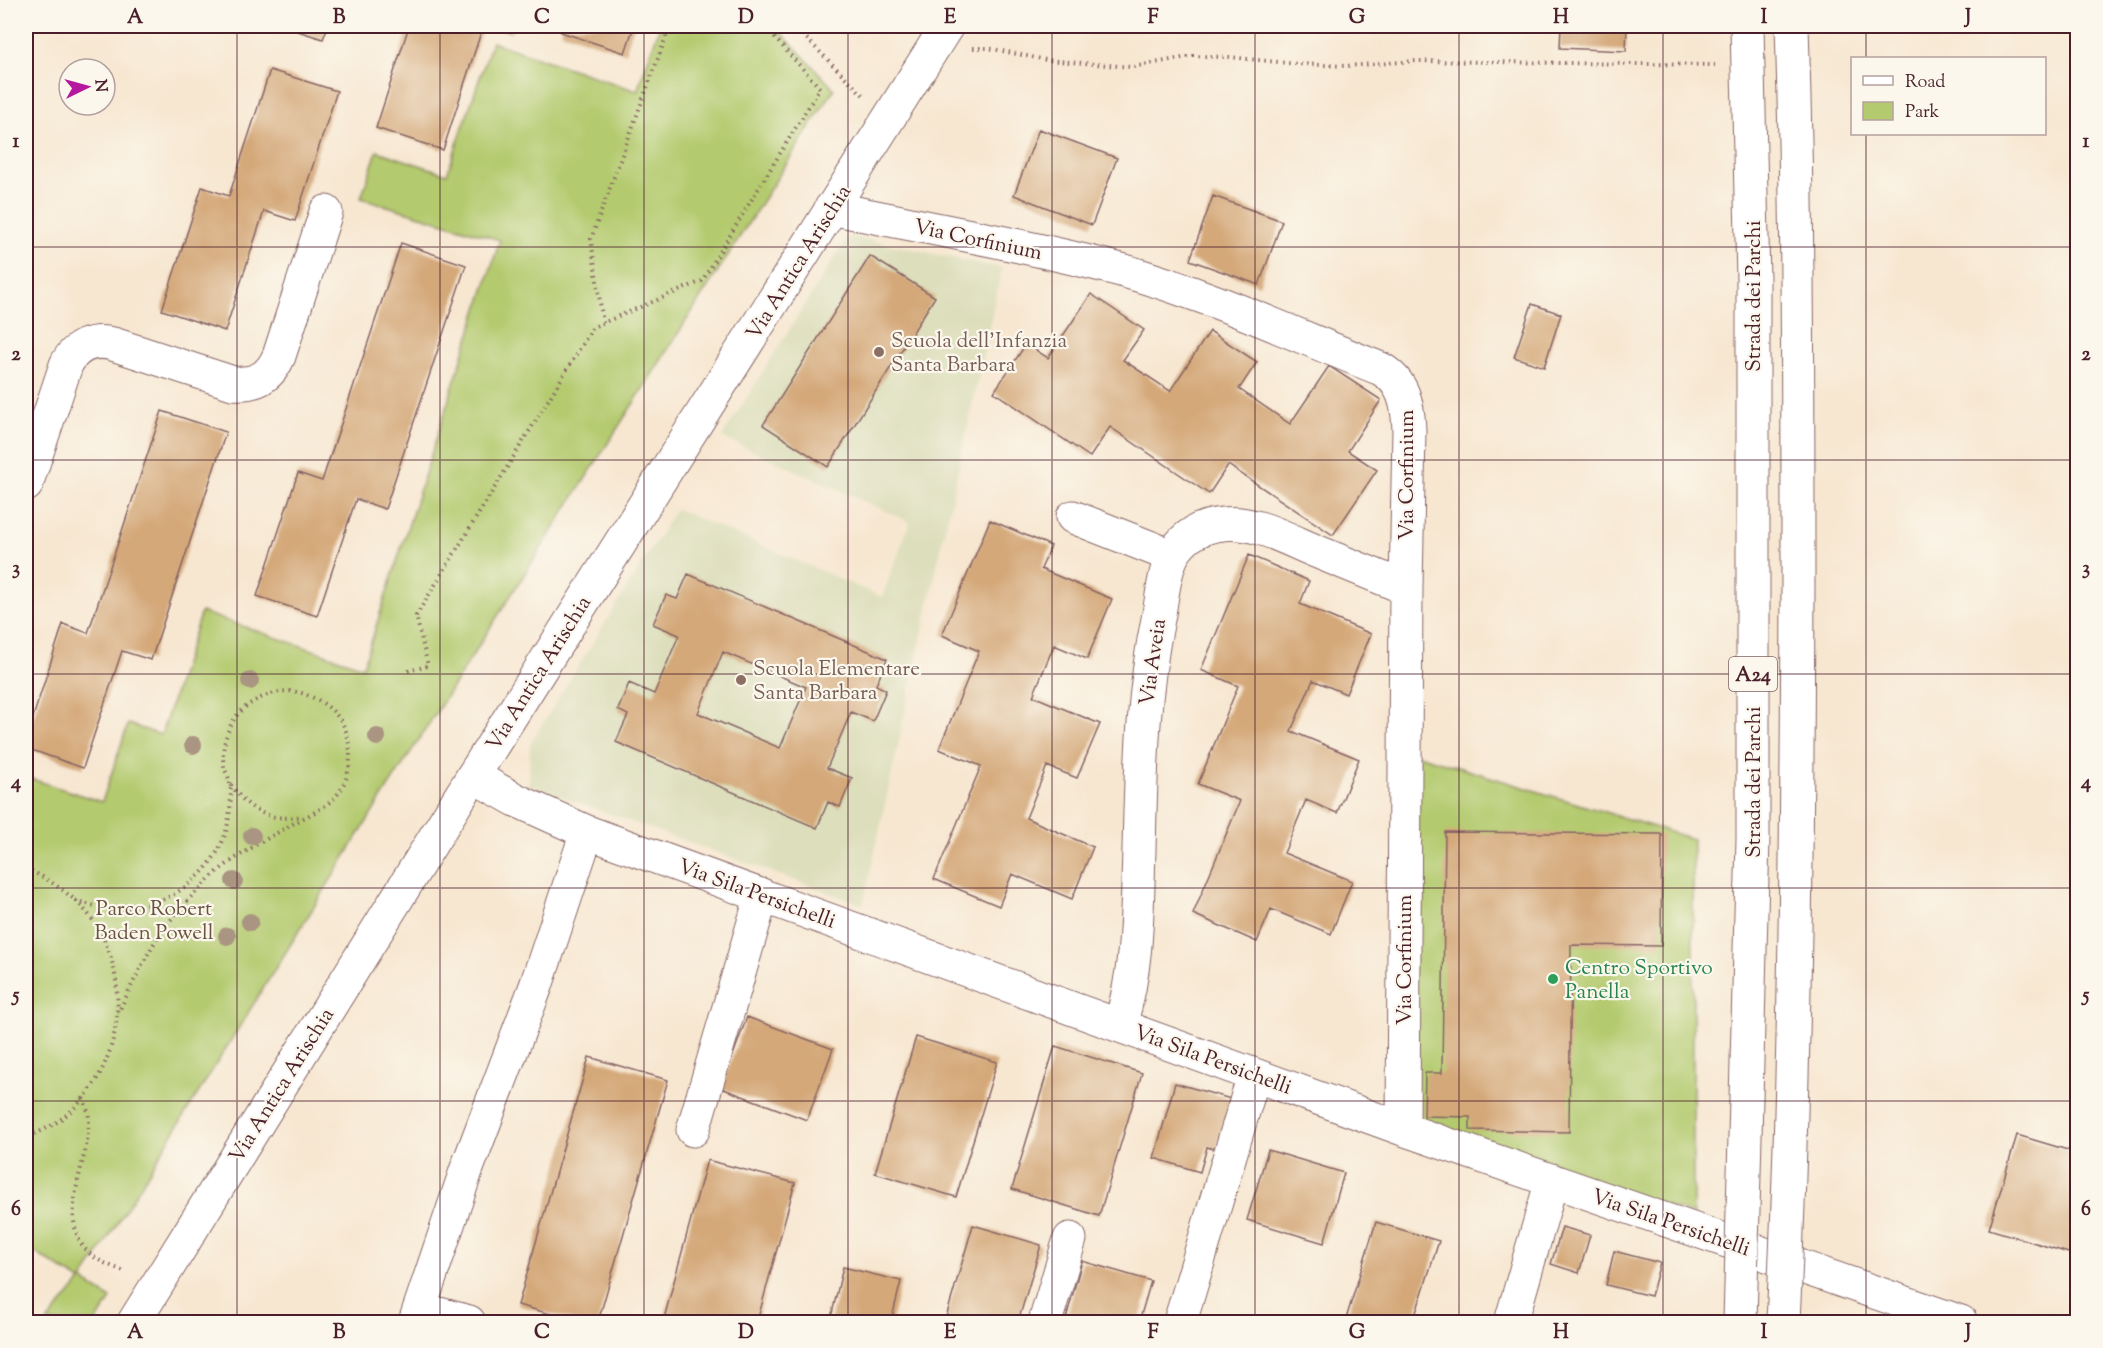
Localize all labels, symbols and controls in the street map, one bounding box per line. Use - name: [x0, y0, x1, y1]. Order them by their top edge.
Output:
- text: A: [127, 4, 144, 33]
- text: B: [333, 4, 346, 33]
- text: C: [534, 4, 550, 33]
- text: D: [738, 4, 754, 33]
- text: E: [944, 4, 957, 33]
- text: F: [1147, 4, 1159, 33]
- text: G: [1349, 4, 1366, 33]
- text: H: [1553, 4, 1569, 33]
- text: I: [1761, 4, 1768, 33]
- text: J: [1963, 4, 1971, 33]
- north arrow: [57, 57, 117, 117]
- legend: [1851, 57, 2046, 135]
- text: Road: [1905, 70, 1945, 96]
- text: N: [87, 79, 111, 93]
- text: Park: [1905, 100, 1940, 126]
- text: 1: [13, 128, 20, 157]
- text: 1: [2083, 128, 2090, 157]
- street label: Via Antica Arischia: [740, 179, 860, 346]
- street label: Via Corfinium: [911, 213, 1045, 269]
- street label: Strada dei Parchi: [1740, 220, 1770, 372]
- place label: Scuola dell'Infanzia Santa Barbara: [891, 327, 1067, 381]
- text: 2: [11, 341, 21, 370]
- text: 2: [2081, 341, 2091, 370]
- marker: Scuola dell'Infanzia Santa Barbara: [872, 345, 886, 359]
- street label: Via Corfinium: [1393, 410, 1423, 540]
- text: 3: [12, 555, 20, 584]
- text: 3: [2082, 555, 2090, 584]
- street label: Via Antica Arischia: [480, 590, 600, 757]
- street label: Via Aveia: [1133, 617, 1175, 708]
- place label: Scuola Elementare Santa Barbara: [753, 655, 920, 709]
- road number: A24: [1729, 657, 1777, 691]
- marker: Scuola Elementare Santa Barbara: [734, 673, 748, 687]
- street label: Strada dei Parchi: [1740, 706, 1770, 858]
- text: 4: [10, 769, 21, 798]
- text: 4: [2080, 769, 2091, 798]
- street label: Via Sila Persichelli: [673, 852, 839, 937]
- park label: Parco Robert Baden Powell: [94, 895, 214, 949]
- street label: Via Corfinium: [1391, 895, 1421, 1025]
- place label: Centro Sportivo Panella: [1565, 954, 1713, 1008]
- marker: Centro Sportivo Panella: [1546, 972, 1560, 986]
- text: 5: [11, 982, 20, 1011]
- text: 5: [2081, 982, 2090, 1011]
- street label: Via Antica Arischia: [223, 1002, 343, 1169]
- street label: Via Sila Persichelli: [1129, 1018, 1295, 1103]
- street label: Via Sila Persichelli: [1587, 1183, 1754, 1265]
- text: 6: [11, 1196, 21, 1225]
- text: 6: [2081, 1196, 2091, 1225]
- text: A: [127, 1319, 144, 1348]
- text: B: [333, 1319, 346, 1348]
- text: C: [534, 1319, 550, 1348]
- text: D: [738, 1319, 754, 1348]
- text: E: [944, 1319, 957, 1348]
- text: F: [1147, 1319, 1159, 1348]
- text: G: [1349, 1319, 1366, 1348]
- text: H: [1553, 1319, 1569, 1348]
- text: I: [1761, 1319, 1768, 1348]
- text: J: [1963, 1319, 1971, 1348]

